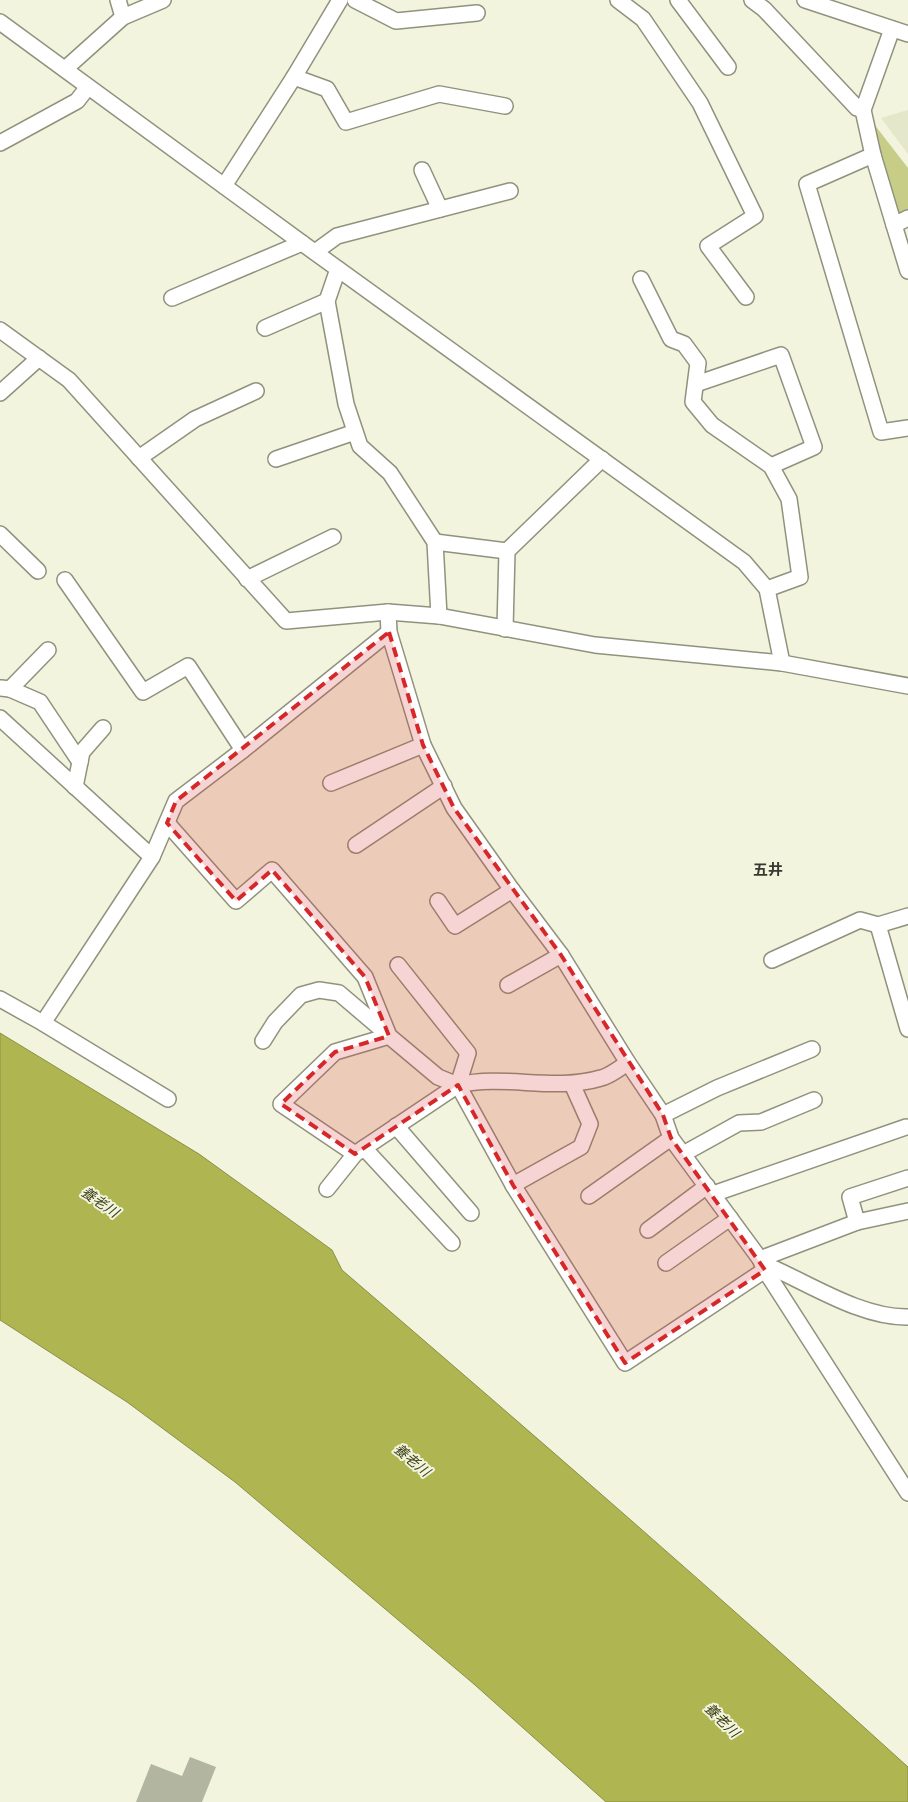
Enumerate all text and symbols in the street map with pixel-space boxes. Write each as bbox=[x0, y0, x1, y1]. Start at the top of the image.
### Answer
district label: 五井 bbox=[753, 861, 783, 878]
water label: 養老川 bbox=[78, 1183, 123, 1222]
water label: 養老川 bbox=[391, 1440, 435, 1481]
water label: 養老川 bbox=[701, 1700, 744, 1742]

